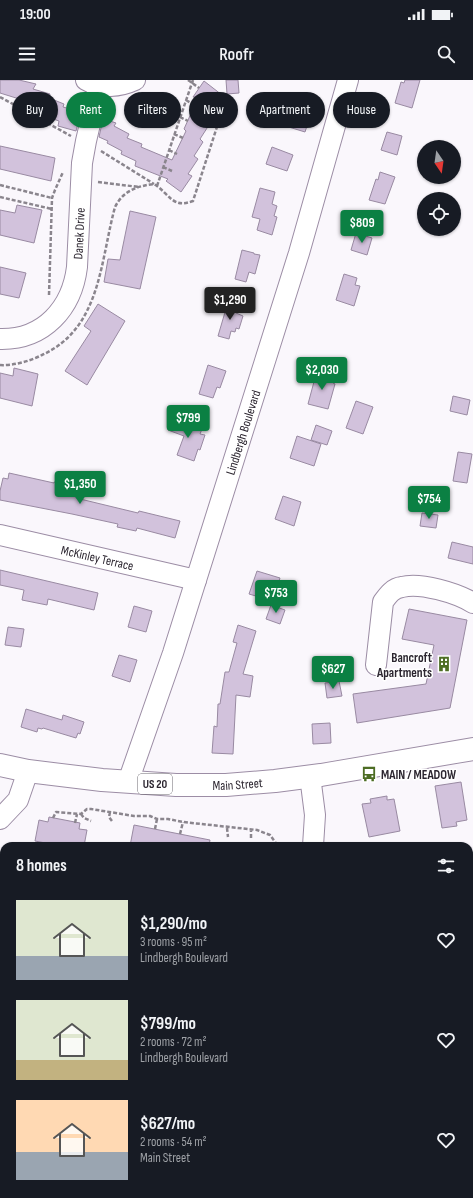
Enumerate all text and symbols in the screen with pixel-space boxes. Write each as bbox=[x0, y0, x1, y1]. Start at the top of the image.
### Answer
text: 19:00 bbox=[20, 5, 51, 24]
icon: menu bbox=[16, 43, 38, 65]
icon: search bbox=[435, 43, 457, 65]
text: Roofr bbox=[219, 44, 254, 65]
chip: Buy bbox=[12, 92, 58, 128]
chip: Rent bbox=[66, 92, 116, 128]
chip: Filters bbox=[124, 92, 181, 128]
chip: New bbox=[189, 92, 238, 128]
chip: Apartment bbox=[246, 92, 325, 128]
chip: House bbox=[333, 92, 390, 128]
north arrow bbox=[417, 140, 461, 184]
map controls bbox=[417, 140, 461, 236]
button: locate bbox=[417, 192, 461, 236]
street label: Danek Drive bbox=[70, 207, 89, 260]
pin: $809 bbox=[338, 210, 386, 244]
text: $809 bbox=[349, 215, 375, 231]
pin: $1,290 bbox=[197, 287, 263, 321]
text: $1,290 bbox=[213, 292, 247, 308]
pin: $2,030 bbox=[289, 357, 355, 391]
text: $2,030 bbox=[305, 362, 339, 378]
street label: Lindbergh Boulevard bbox=[223, 388, 264, 477]
pin: $799 bbox=[164, 405, 212, 439]
text: $799 bbox=[176, 410, 200, 426]
pin: $1,350 bbox=[47, 471, 113, 505]
text: $1,350 bbox=[64, 476, 96, 492]
pin: $754 bbox=[405, 486, 453, 520]
text: $754 bbox=[417, 491, 441, 507]
street label: McKinley Terrace bbox=[59, 542, 135, 574]
pin: $753 bbox=[252, 580, 300, 614]
text: $753 bbox=[264, 585, 288, 601]
place label: Bancroft Apartments bbox=[376, 650, 433, 681]
building icon: Bancroft Apartments bbox=[435, 655, 453, 673]
pin: $627 bbox=[309, 656, 357, 690]
text: $627 bbox=[321, 661, 345, 677]
bus stop icon: MAIN / MEADOW bbox=[360, 765, 378, 783]
place label: MAIN / MEADOW bbox=[381, 767, 456, 783]
road number: US 20 bbox=[138, 774, 172, 794]
street label: Main Street bbox=[213, 775, 263, 794]
icon: filters bbox=[435, 855, 457, 877]
text: 8 homes bbox=[16, 856, 67, 876]
text: $1,290/mo bbox=[140, 914, 207, 934]
icon: home bbox=[48, 916, 96, 964]
icon: heart bbox=[435, 929, 457, 951]
text: 3 rooms · 95 m² bbox=[140, 934, 207, 950]
text: Lindbergh Boulevard bbox=[140, 950, 228, 966]
text: $799/mo bbox=[140, 1014, 196, 1034]
icon: home bbox=[48, 1016, 96, 1064]
icon: heart bbox=[435, 1029, 457, 1051]
text: 2 rooms · 72 m² bbox=[140, 1034, 206, 1050]
text: Lindbergh Boulevard bbox=[140, 1050, 228, 1066]
text: $627/mo bbox=[140, 1114, 195, 1134]
icon: home bbox=[48, 1116, 96, 1164]
icon: heart bbox=[435, 1129, 457, 1151]
text: 2 rooms · 54 m² bbox=[140, 1134, 207, 1150]
text: Main Street bbox=[140, 1150, 190, 1166]

